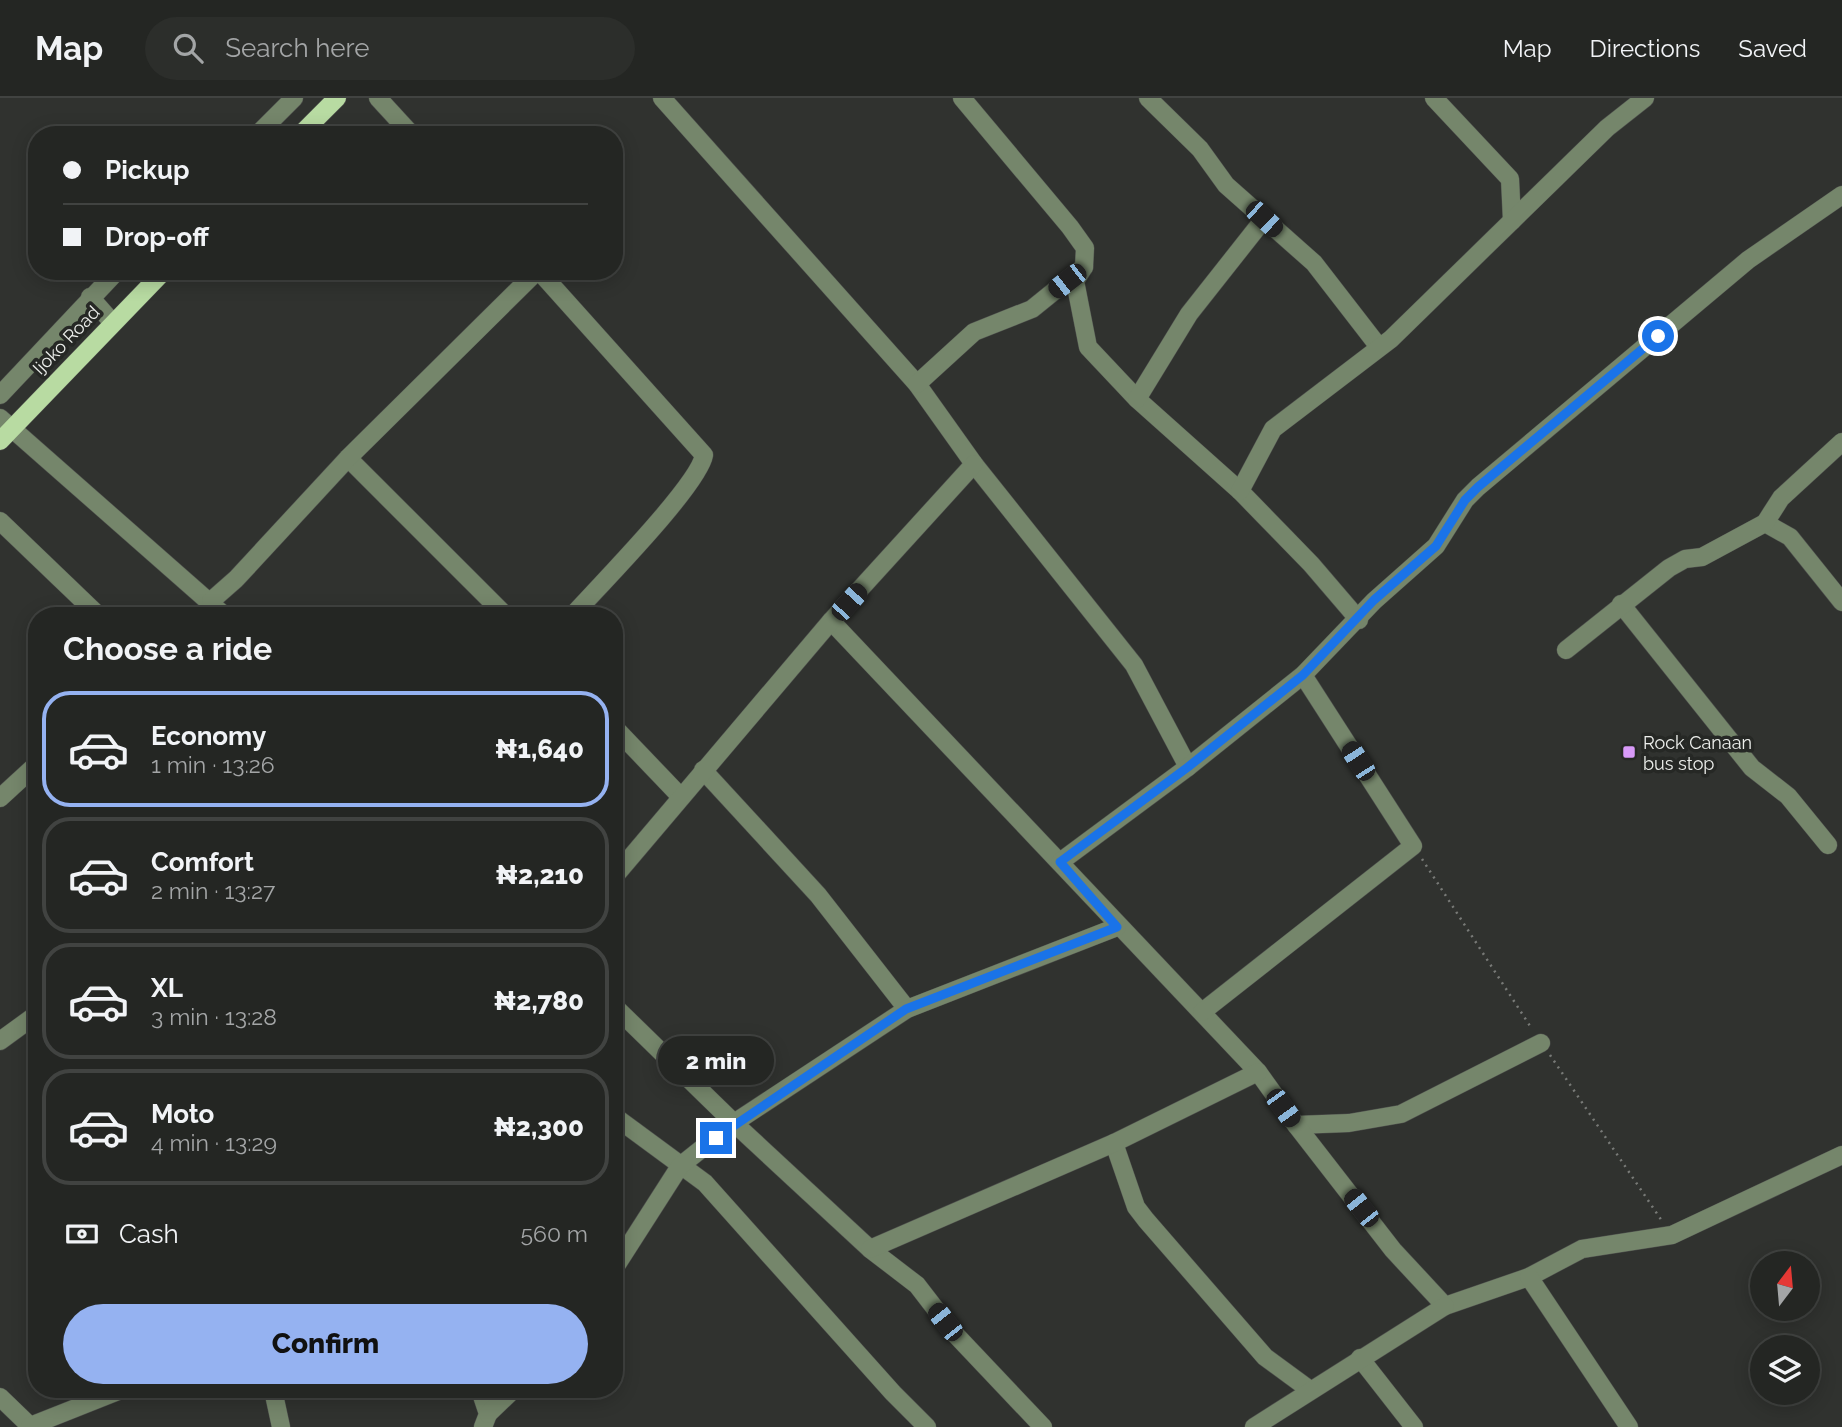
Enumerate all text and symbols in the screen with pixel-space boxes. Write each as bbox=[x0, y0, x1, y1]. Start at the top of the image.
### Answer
search box bbox=[145, 17, 635, 80]
text: Map bbox=[35, 29, 103, 68]
icon: search bbox=[169, 29, 207, 67]
text: Search here bbox=[225, 33, 370, 63]
text: Map bbox=[1503, 34, 1552, 63]
text: Directions bbox=[1590, 34, 1700, 63]
text: Saved bbox=[1738, 34, 1807, 63]
text: Pickup bbox=[105, 155, 190, 185]
car bbox=[1242, 197, 1287, 241]
text: Drop-off bbox=[105, 222, 209, 252]
car bbox=[1044, 260, 1091, 302]
street label: Ijoko Road bbox=[28, 301, 104, 379]
route start bbox=[1642, 320, 1674, 352]
car bbox=[828, 579, 871, 625]
text: Choose a ride bbox=[63, 630, 272, 667]
icon: car bbox=[67, 718, 130, 781]
text: Economy bbox=[151, 721, 266, 751]
place label: Rock Canaan bus stop bbox=[1643, 732, 1752, 774]
text: ₦1,640 bbox=[495, 734, 584, 764]
car bbox=[1338, 738, 1379, 784]
marker: Rock Canaan bus stop bbox=[1621, 744, 1637, 760]
text: 1 min · 13:26 bbox=[151, 751, 275, 778]
icon: car bbox=[67, 844, 130, 907]
text: Comfort bbox=[151, 847, 254, 877]
text: ₦2,210 bbox=[496, 860, 584, 890]
text: 2 min · 13:27 bbox=[151, 877, 275, 904]
icon: car bbox=[67, 970, 130, 1033]
text: XL bbox=[151, 973, 183, 1003]
text: ₦2,780 bbox=[494, 986, 584, 1016]
text: 3 min · 13:28 bbox=[151, 1003, 277, 1030]
callout: 2 min bbox=[658, 1037, 774, 1086]
text: 2 min bbox=[686, 1047, 746, 1074]
car bbox=[1263, 1085, 1304, 1131]
icon: car bbox=[67, 1096, 130, 1159]
text: Moto bbox=[151, 1099, 214, 1129]
text: ₦2,300 bbox=[493, 1112, 584, 1142]
route end bbox=[700, 1122, 732, 1154]
text: 4 min · 13:29 bbox=[151, 1129, 277, 1156]
car bbox=[1340, 1185, 1383, 1231]
icon: cash bbox=[63, 1215, 101, 1253]
text: Cash bbox=[119, 1219, 179, 1249]
text: 560 m bbox=[521, 1220, 588, 1247]
north arrow bbox=[1750, 1251, 1820, 1321]
map controls bbox=[1750, 1251, 1820, 1405]
car bbox=[924, 1299, 967, 1345]
button: Confirm bbox=[63, 1304, 588, 1384]
button: layers bbox=[1750, 1335, 1820, 1405]

